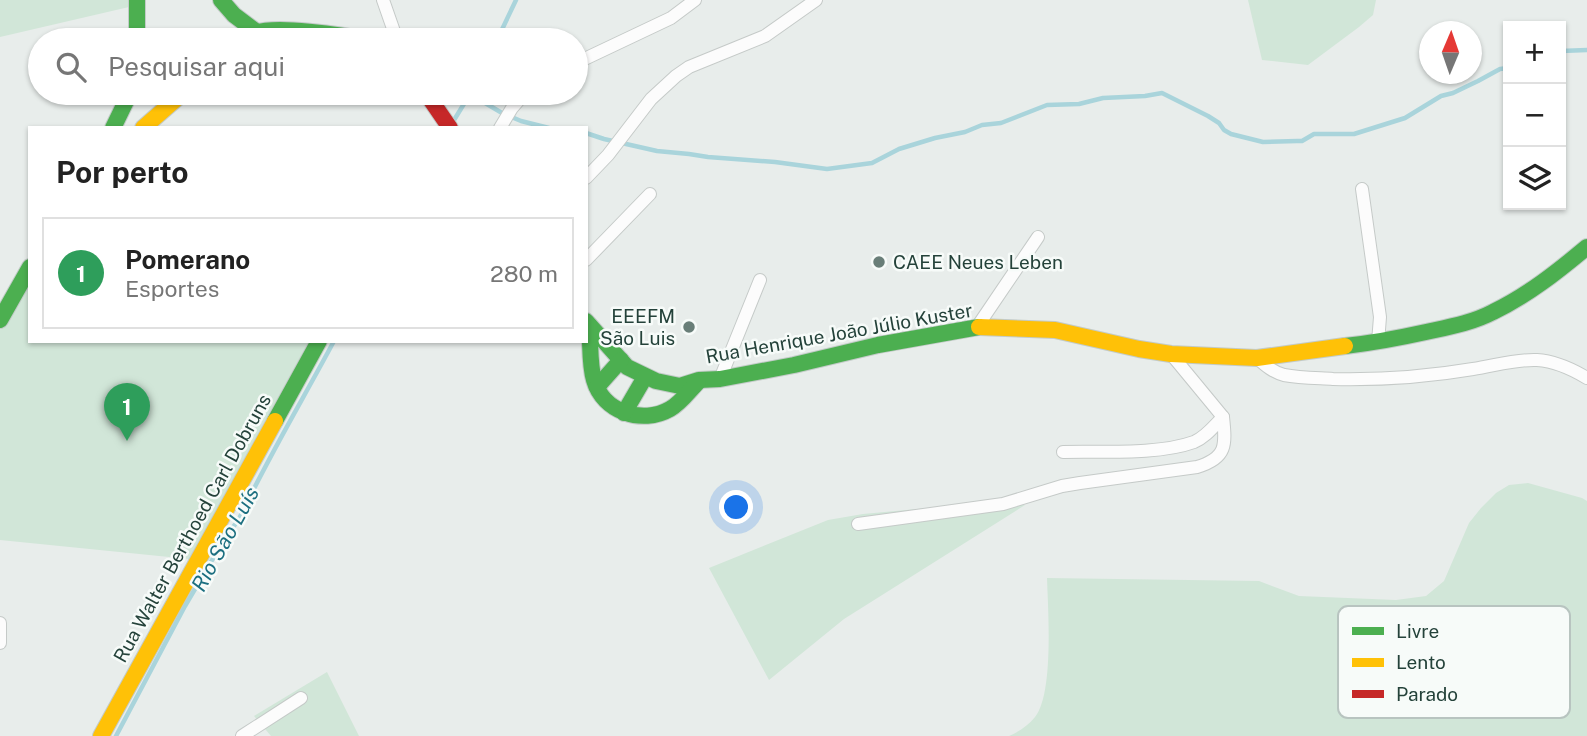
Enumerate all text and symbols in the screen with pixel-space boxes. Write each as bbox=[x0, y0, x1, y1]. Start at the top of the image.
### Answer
north arrow bbox=[1419, 21, 1482, 84]
map controls bbox=[1503, 21, 1566, 210]
button: + bbox=[1503, 21, 1566, 84]
search box bbox=[28, 28, 588, 105]
icon: search bbox=[52, 48, 90, 86]
text: Pesquisar aqui bbox=[108, 51, 285, 82]
button: − bbox=[1503, 84, 1566, 147]
button: layers bbox=[1503, 147, 1566, 210]
text: Por perto bbox=[56, 154, 188, 190]
text: Pomerano bbox=[125, 244, 250, 275]
place label: CAEE Neues Leben bbox=[893, 251, 1063, 273]
marker: CAEE Neues Leben bbox=[871, 254, 887, 270]
text: 1 bbox=[76, 260, 86, 287]
text: 280 m bbox=[490, 260, 558, 287]
text: Esportes bbox=[125, 275, 219, 302]
street label: Rua Henrique João Júlio Kuster bbox=[704, 299, 974, 367]
place label: EEEFM São Luis bbox=[600, 305, 675, 349]
marker: EEEFM São Luis bbox=[681, 319, 697, 335]
pin: 1 bbox=[104, 383, 150, 441]
street label: Rua Walter Berthoed Carl Dobruns bbox=[109, 390, 275, 666]
water label: Rio São Luís bbox=[186, 482, 264, 596]
your location bbox=[719, 490, 753, 524]
legend bbox=[1338, 606, 1570, 718]
text: Livre bbox=[1396, 620, 1439, 642]
text: Lento bbox=[1396, 651, 1446, 673]
text: Parado bbox=[1396, 683, 1458, 705]

